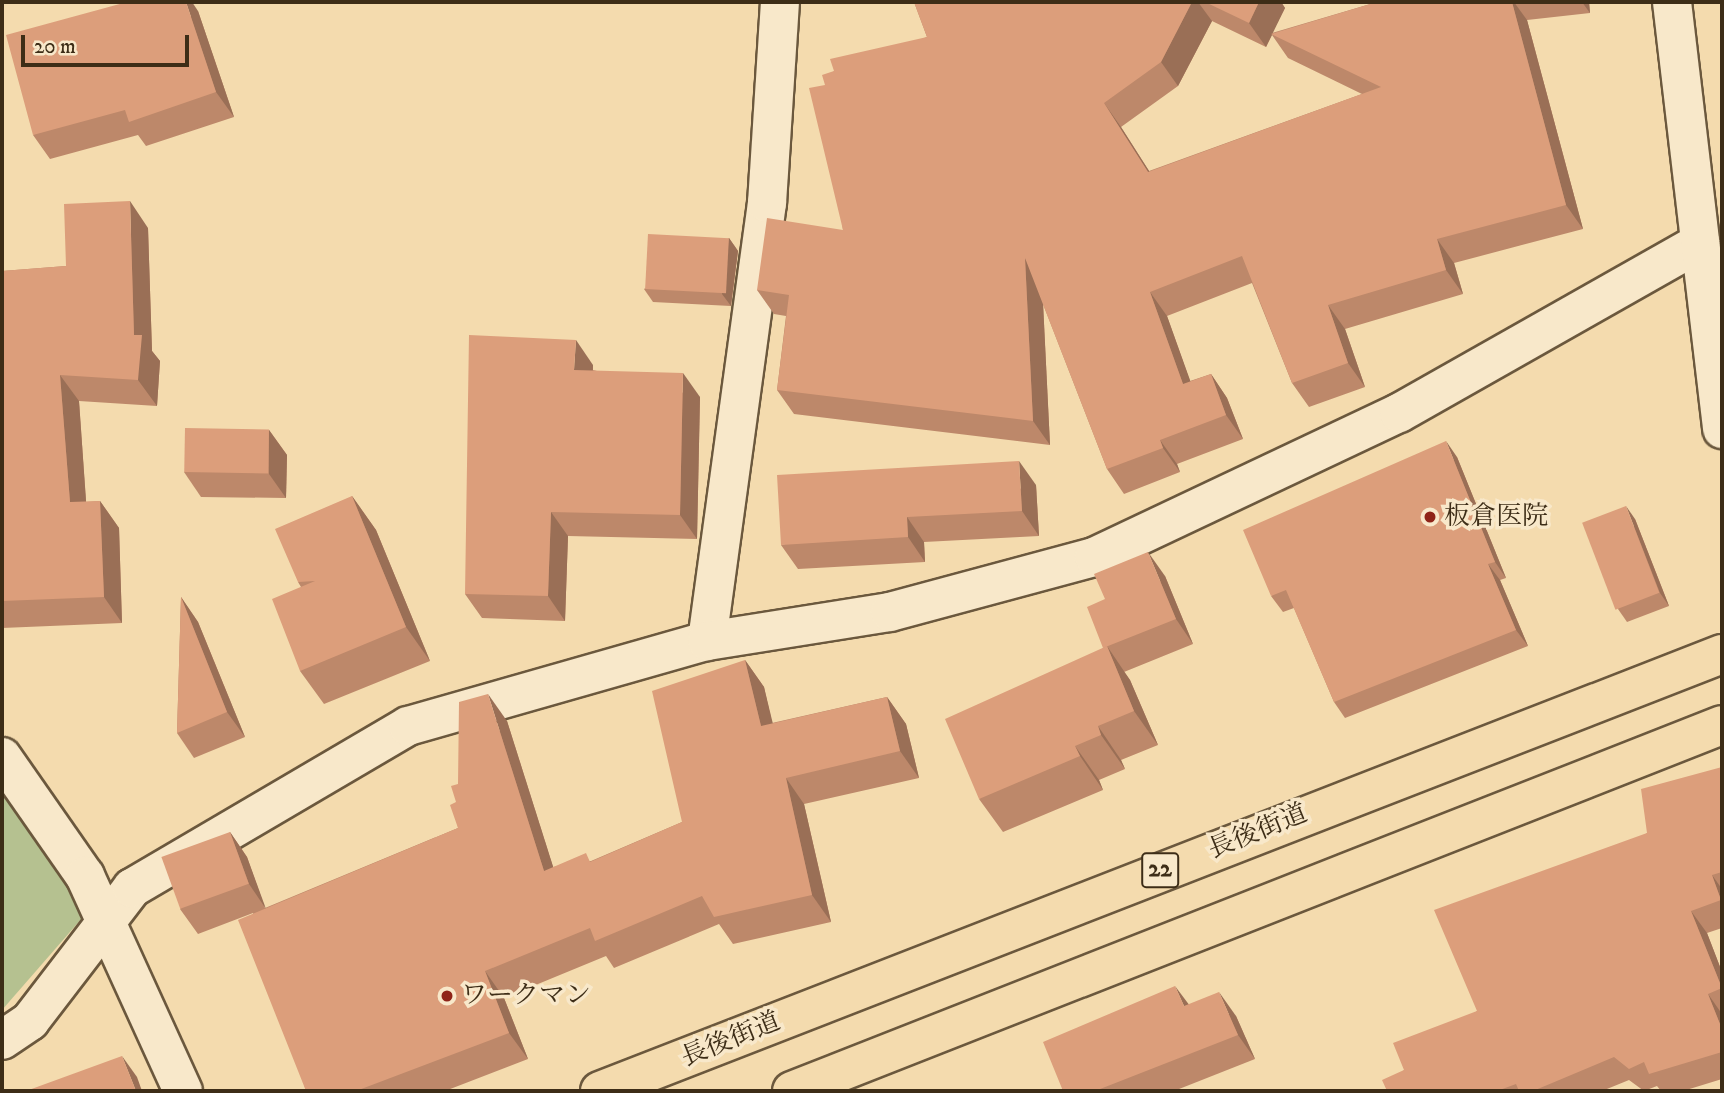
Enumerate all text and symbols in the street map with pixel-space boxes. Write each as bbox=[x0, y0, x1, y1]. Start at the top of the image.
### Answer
scale bar bbox=[24, 21, 192, 65]
text: 20 m bbox=[34, 34, 76, 60]
place label: 板倉医院 bbox=[1444, 501, 1548, 533]
marker: 板倉医院 bbox=[1422, 509, 1438, 525]
street label: 長後街道 bbox=[1204, 798, 1312, 866]
road number: 22 bbox=[1141, 850, 1179, 890]
place label: ワークマン bbox=[461, 980, 591, 1012]
marker: ワークマン bbox=[439, 988, 455, 1004]
street label: 長後街道 bbox=[677, 1006, 785, 1074]

